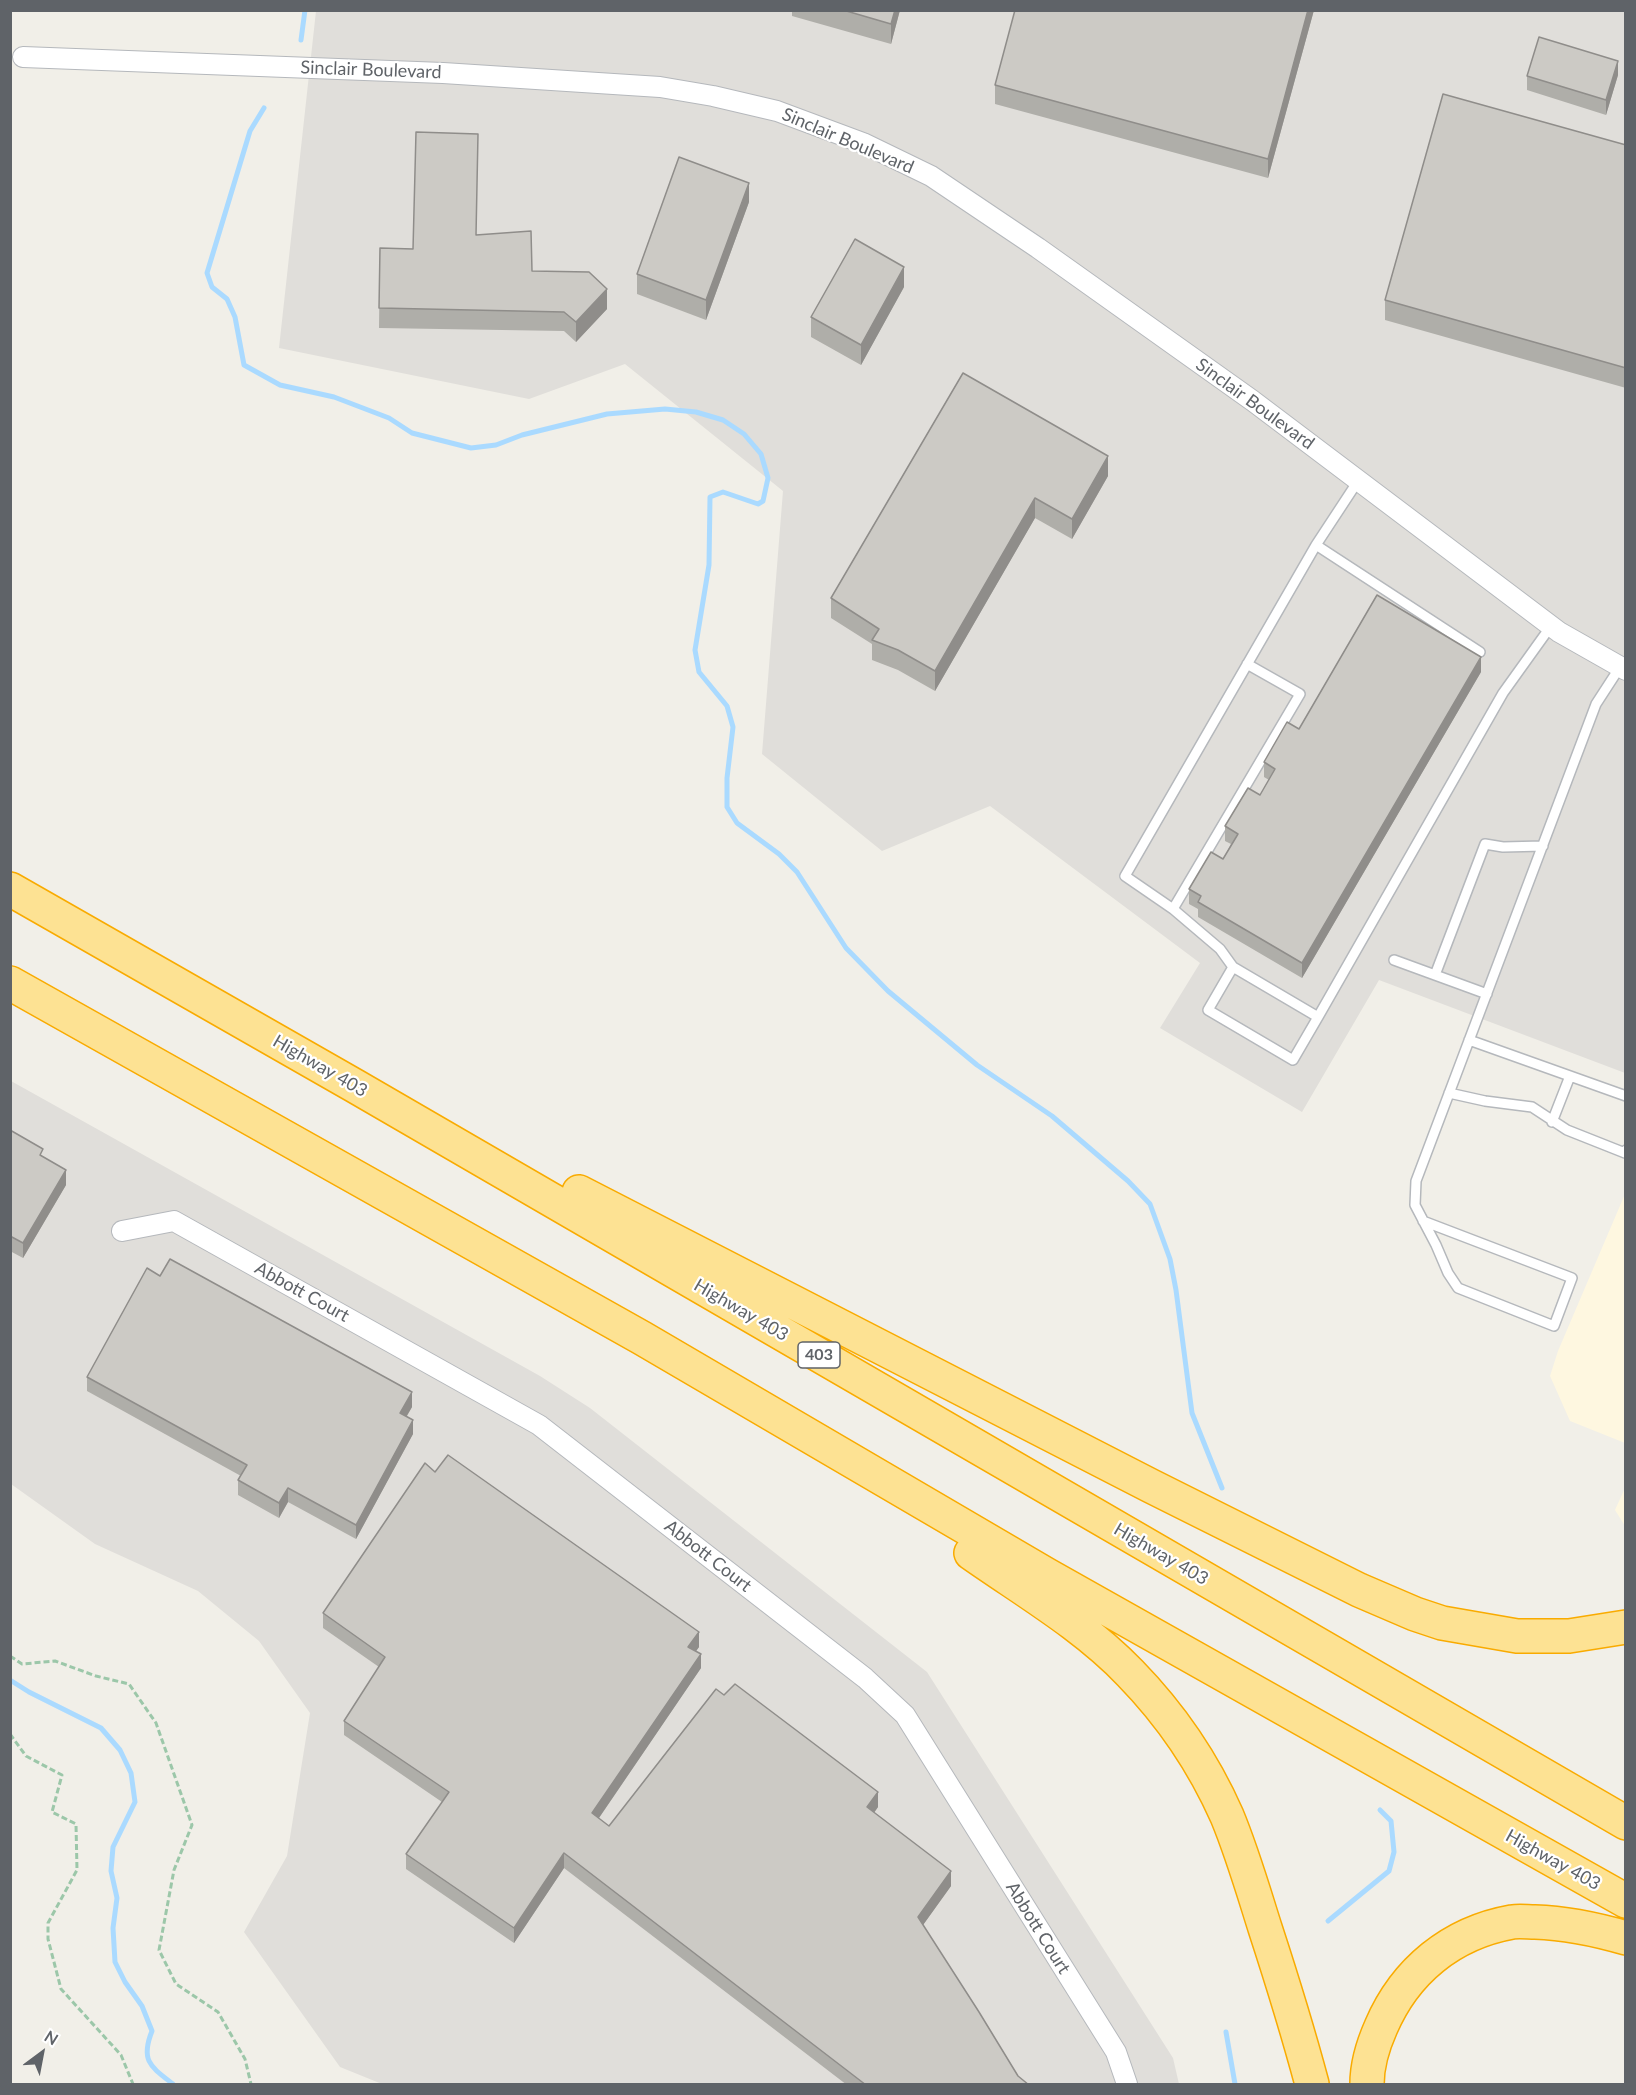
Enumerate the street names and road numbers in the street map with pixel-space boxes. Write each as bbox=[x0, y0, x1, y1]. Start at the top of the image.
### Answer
street label: Sinclair Boulevard bbox=[300, 57, 442, 83]
street label: Sinclair Boulevard bbox=[779, 104, 917, 178]
street label: Sinclair Boulevard bbox=[1192, 354, 1318, 454]
street label: Highway 403 bbox=[269, 1030, 371, 1102]
street label: Abbott Court bbox=[251, 1257, 353, 1327]
street label: Highway 403 bbox=[690, 1274, 792, 1346]
road number: 403 bbox=[798, 1342, 840, 1368]
street label: Abbott Court bbox=[660, 1515, 756, 1597]
street label: Highway 403 bbox=[1110, 1518, 1212, 1590]
street label: Highway 403 bbox=[1502, 1825, 1604, 1895]
street label: Abbott Court bbox=[1001, 1878, 1075, 1978]

